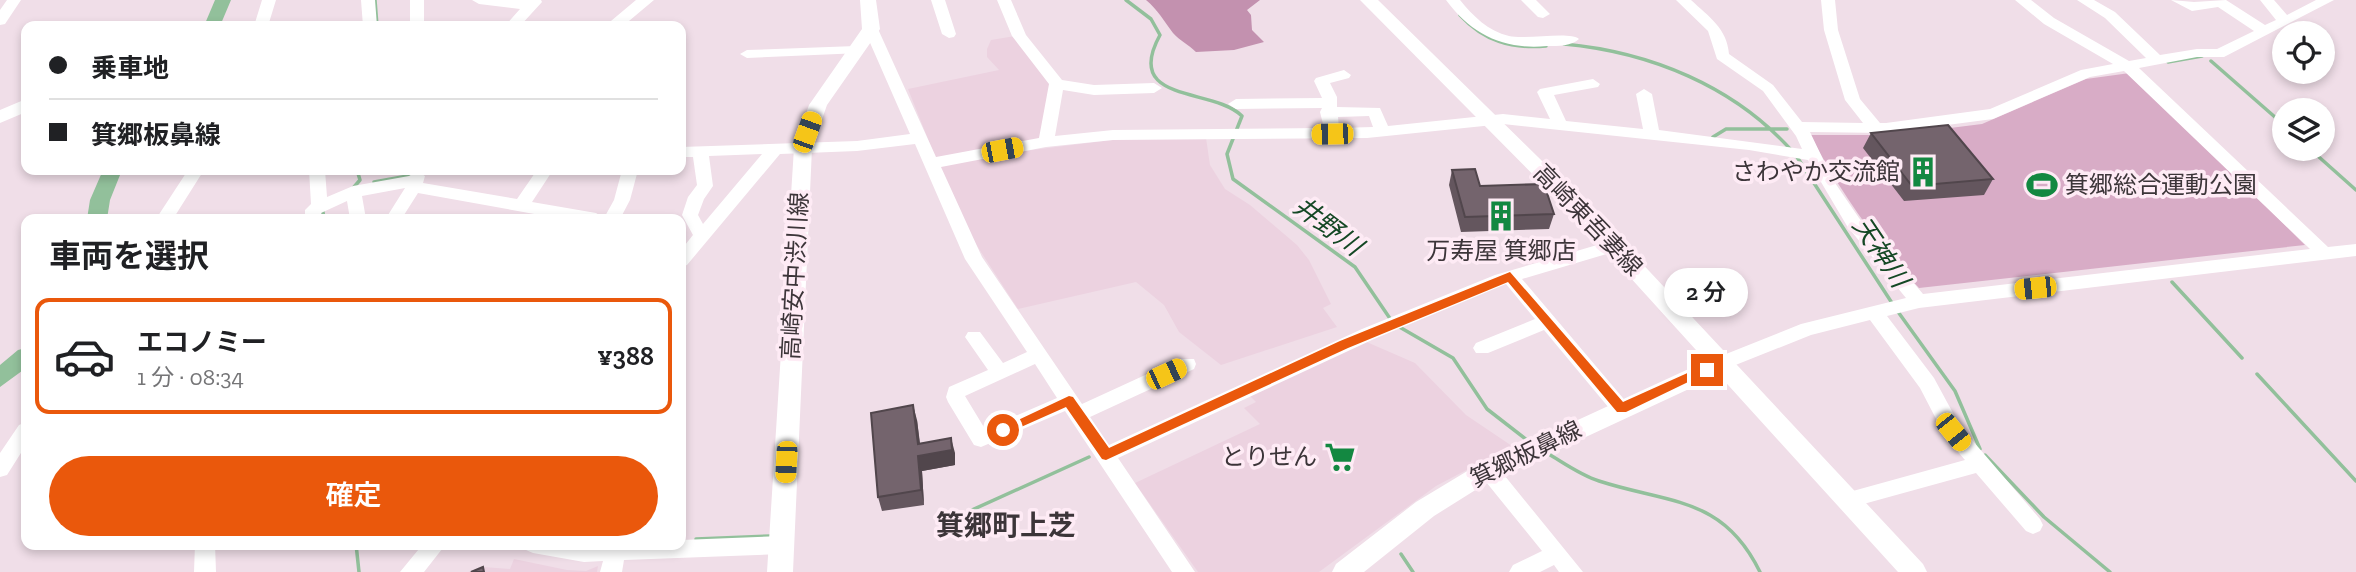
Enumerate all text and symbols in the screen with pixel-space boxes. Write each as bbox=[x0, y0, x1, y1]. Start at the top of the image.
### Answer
map controls bbox=[2272, 21, 2335, 161]
button: locate bbox=[2272, 21, 2335, 84]
text: 乗車地 bbox=[91, 52, 169, 84]
button: layers bbox=[2272, 98, 2335, 161]
car bbox=[790, 109, 825, 155]
text: 箕郷板鼻線 bbox=[91, 119, 221, 151]
car bbox=[1311, 123, 1354, 145]
car bbox=[980, 136, 1025, 164]
building icon: さわやか交流館 bbox=[1906, 155, 1940, 189]
place label: さわやか交流館 bbox=[1732, 157, 1900, 186]
street label: 高崎東吾妻線 bbox=[1528, 158, 1649, 282]
sports icon: 箕郷総合運動公園 bbox=[2025, 168, 2059, 202]
place label: 箕郷総合運動公園 bbox=[2065, 170, 2257, 199]
water label: 井野川 bbox=[1287, 190, 1371, 264]
street label: 高崎安中渋川線 bbox=[776, 191, 813, 361]
building icon: 万寿屋 箕郷店 bbox=[1484, 199, 1518, 233]
water label: 天神川 bbox=[1846, 211, 1918, 296]
place label: 万寿屋 箕郷店 bbox=[1426, 236, 1576, 265]
text: 車両を選択 bbox=[49, 237, 209, 275]
callout: 2 分 bbox=[1665, 268, 1749, 318]
car bbox=[2014, 275, 2057, 301]
text: 2 分 bbox=[1686, 278, 1726, 306]
icon: car bbox=[53, 325, 116, 388]
text: エコノミー bbox=[137, 326, 267, 358]
text: ¥388 bbox=[597, 340, 654, 372]
route end bbox=[1691, 354, 1723, 386]
car bbox=[1143, 356, 1190, 392]
text: 1 分 · 08:34 bbox=[137, 363, 244, 391]
car bbox=[1932, 409, 1975, 455]
route start bbox=[987, 414, 1019, 446]
street label: 箕郷板鼻線 bbox=[1465, 414, 1586, 493]
car bbox=[775, 440, 798, 484]
supermarket icon: とりせん bbox=[1323, 440, 1357, 474]
place label: とりせん bbox=[1221, 442, 1317, 471]
button: 確定 bbox=[49, 456, 658, 536]
district label: 箕郷町上芝 bbox=[936, 509, 1076, 542]

